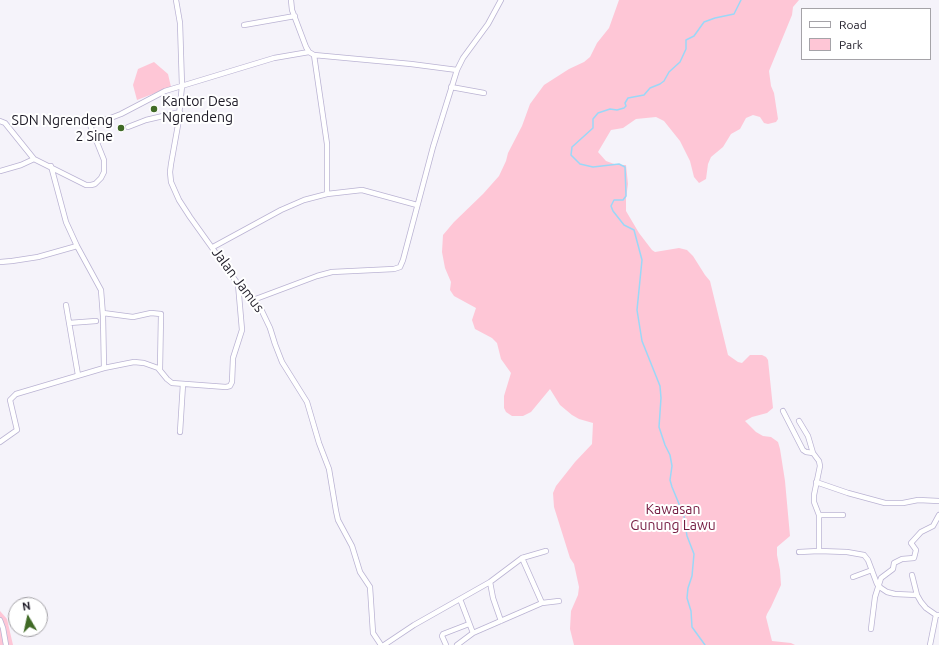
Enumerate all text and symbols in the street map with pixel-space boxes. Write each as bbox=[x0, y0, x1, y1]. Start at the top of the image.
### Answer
legend bbox=[801, 8, 931, 60]
text: Road bbox=[839, 18, 867, 31]
text: Park bbox=[839, 38, 863, 51]
place label: Kantor Desa Ngrendeng bbox=[162, 93, 239, 126]
marker: Kantor Desa Ngrendeng bbox=[149, 104, 159, 114]
place label: SDN Ngrendeng 2 Sine bbox=[12, 112, 113, 144]
marker: SDN Ngrendeng 2 Sine bbox=[116, 123, 126, 133]
street label: Jalan Jamus bbox=[208, 244, 268, 316]
park label: Kawasan Gunung Lawu bbox=[630, 501, 716, 534]
north arrow bbox=[8, 597, 48, 637]
text: N bbox=[21, 600, 31, 613]

